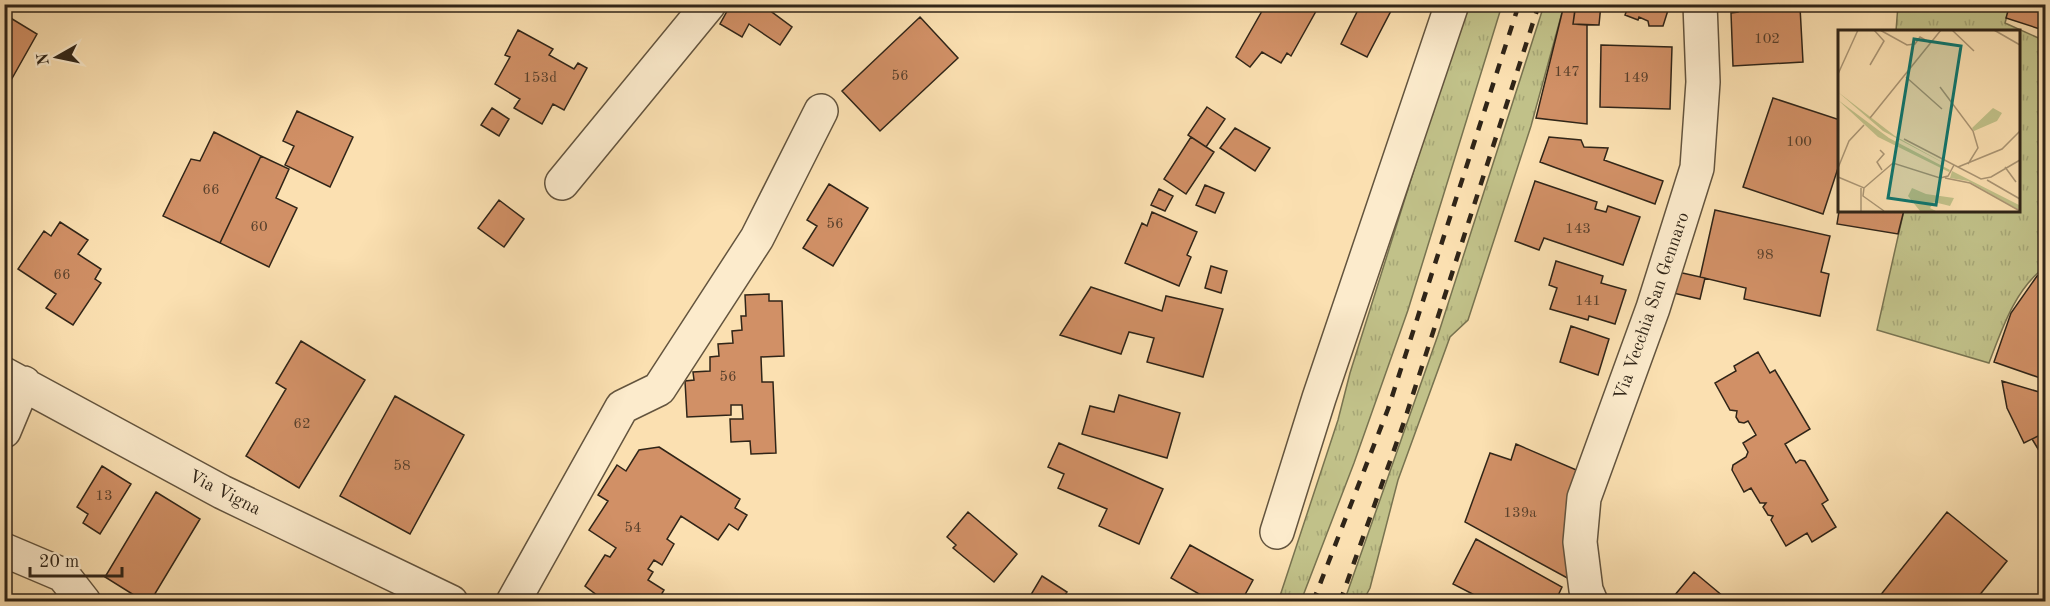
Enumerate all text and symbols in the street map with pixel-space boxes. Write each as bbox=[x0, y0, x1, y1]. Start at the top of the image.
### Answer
north arrow bbox=[27, 27, 87, 87]
inset map bbox=[1838, 30, 2020, 212]
house number: 102 bbox=[1754, 32, 1780, 47]
text: N bbox=[35, 51, 53, 66]
house number: 147 bbox=[1554, 65, 1580, 80]
house number: 56 bbox=[891, 69, 909, 84]
house number: 153d bbox=[523, 71, 557, 86]
house number: 149 bbox=[1623, 71, 1649, 86]
house number: 100 bbox=[1786, 135, 1812, 150]
house number: 66 bbox=[202, 183, 220, 198]
street label: Via Vecchia San Gennaro bbox=[1611, 210, 1693, 403]
house number: 56 bbox=[826, 217, 844, 232]
house number: 60 bbox=[250, 220, 268, 235]
house number: 143 bbox=[1565, 222, 1591, 237]
house number: 98 bbox=[1756, 248, 1774, 263]
house number: 66 bbox=[53, 268, 71, 283]
house number: 141 bbox=[1575, 294, 1601, 309]
house number: 56 bbox=[719, 370, 737, 385]
house number: 62 bbox=[293, 417, 311, 432]
house number: 58 bbox=[393, 459, 411, 474]
street label: Via Vigna bbox=[186, 467, 264, 519]
house number: 13 bbox=[95, 489, 113, 504]
house number: 139a bbox=[1503, 506, 1537, 521]
house number: 54 bbox=[624, 521, 642, 536]
scale bar bbox=[30, 540, 122, 578]
text: 20 m bbox=[39, 553, 79, 571]

